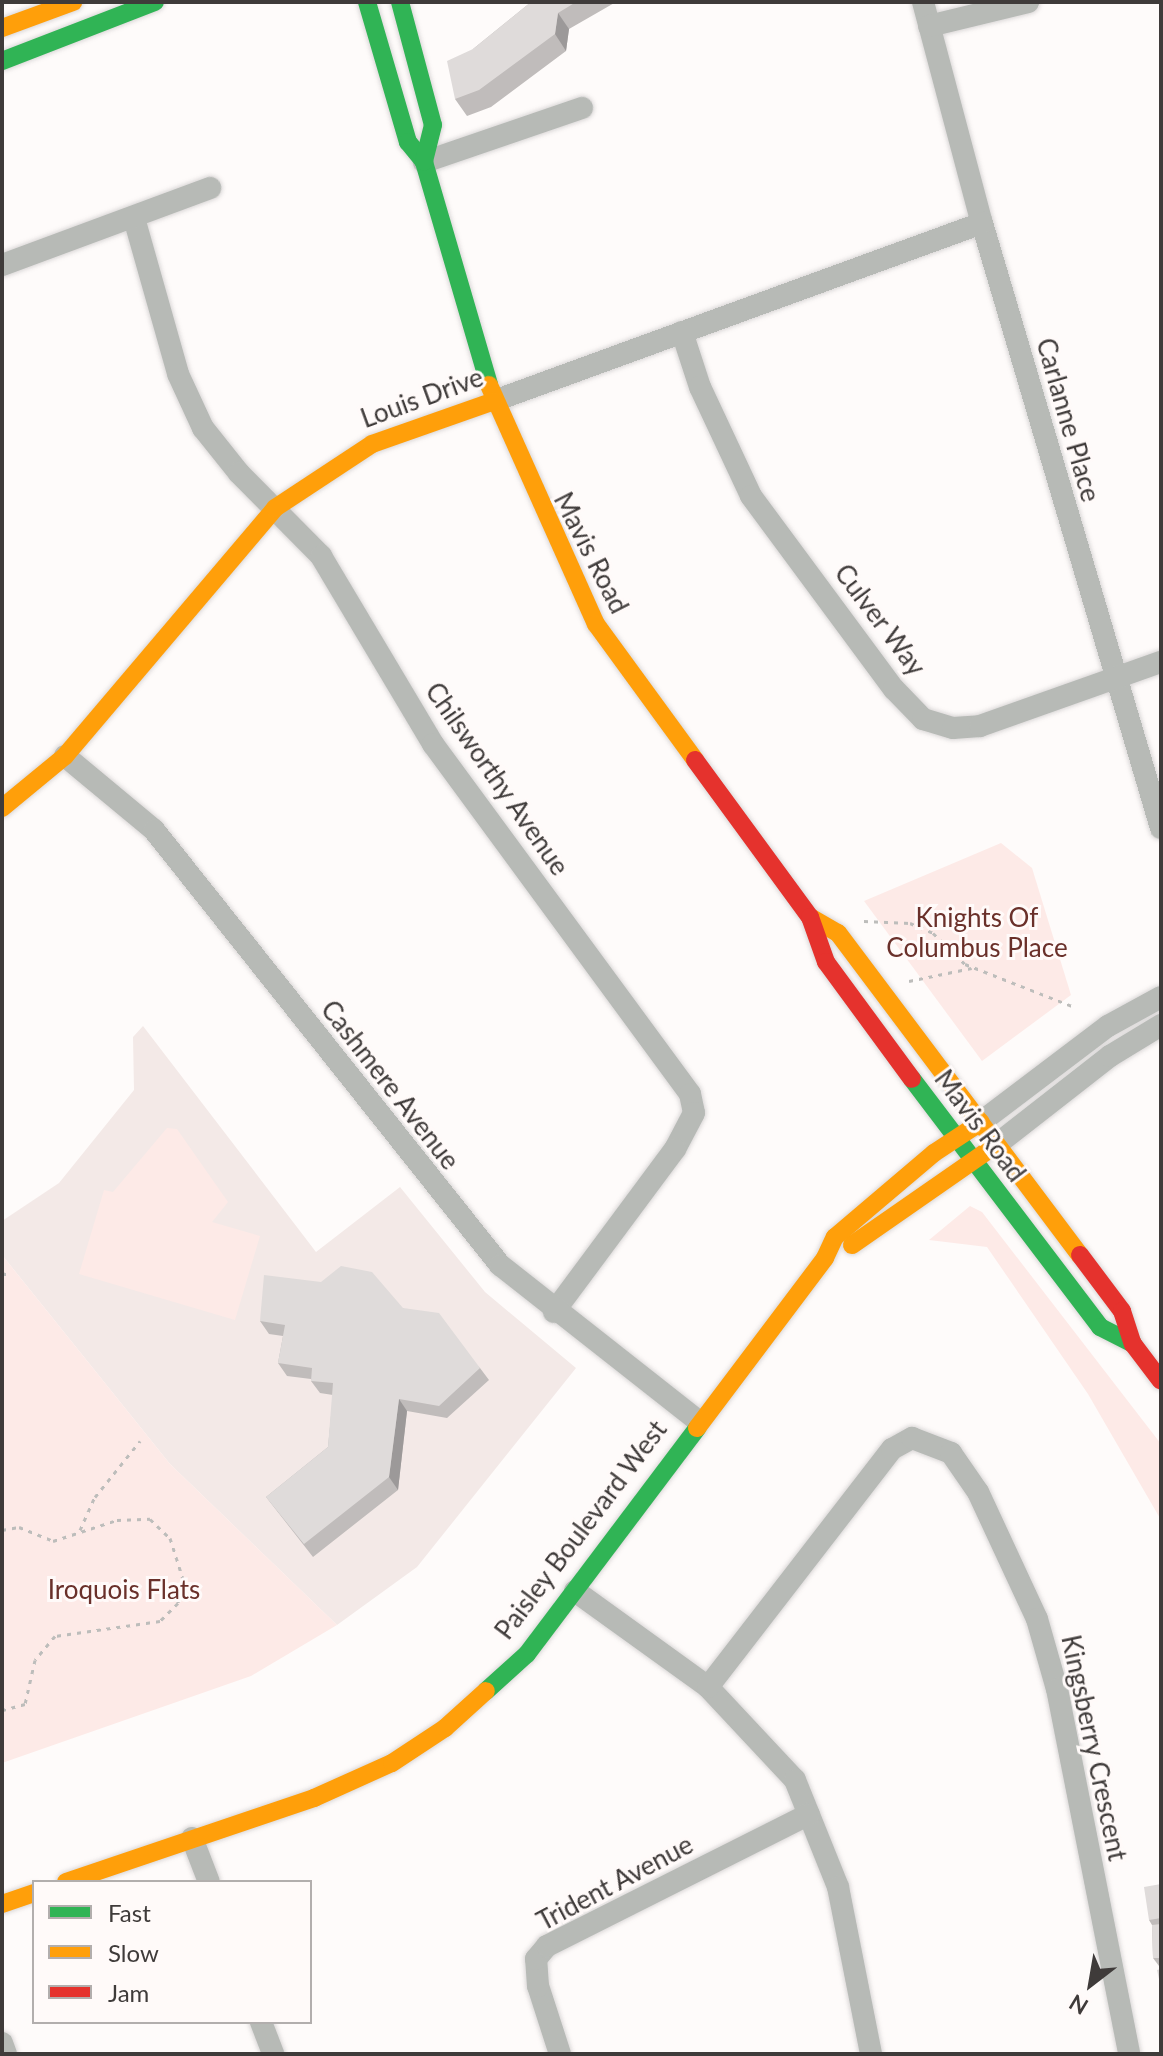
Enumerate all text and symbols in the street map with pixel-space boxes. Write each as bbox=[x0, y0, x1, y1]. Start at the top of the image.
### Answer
street label: Carlanne Place bbox=[1030, 335, 1106, 505]
street label: Louis Drive bbox=[357, 361, 487, 435]
street label: Mavis Road bbox=[547, 487, 635, 619]
street label: Culver Way bbox=[828, 558, 932, 682]
street label: Chilsworthy Avenue bbox=[418, 676, 576, 882]
park label: Knights Of Columbus Place bbox=[886, 902, 1068, 964]
street label: Cashmere Avenue bbox=[314, 994, 466, 1176]
street label: Mavis Road bbox=[928, 1064, 1032, 1188]
street label: Paisley Boulevard West bbox=[488, 1414, 674, 1646]
park label: Iroquois Flats bbox=[48, 1574, 200, 1606]
street label: Kingsberry Crescent bbox=[1055, 1632, 1133, 1864]
street label: Trident Avenue bbox=[531, 1829, 699, 1937]
legend bbox=[32, 1880, 312, 2024]
text: Fast bbox=[108, 1898, 151, 1927]
text: Slow bbox=[108, 1938, 159, 1967]
north arrow bbox=[1051, 1944, 1131, 2024]
text: Jam bbox=[108, 1978, 149, 2007]
text: N bbox=[1064, 1989, 1093, 2021]

